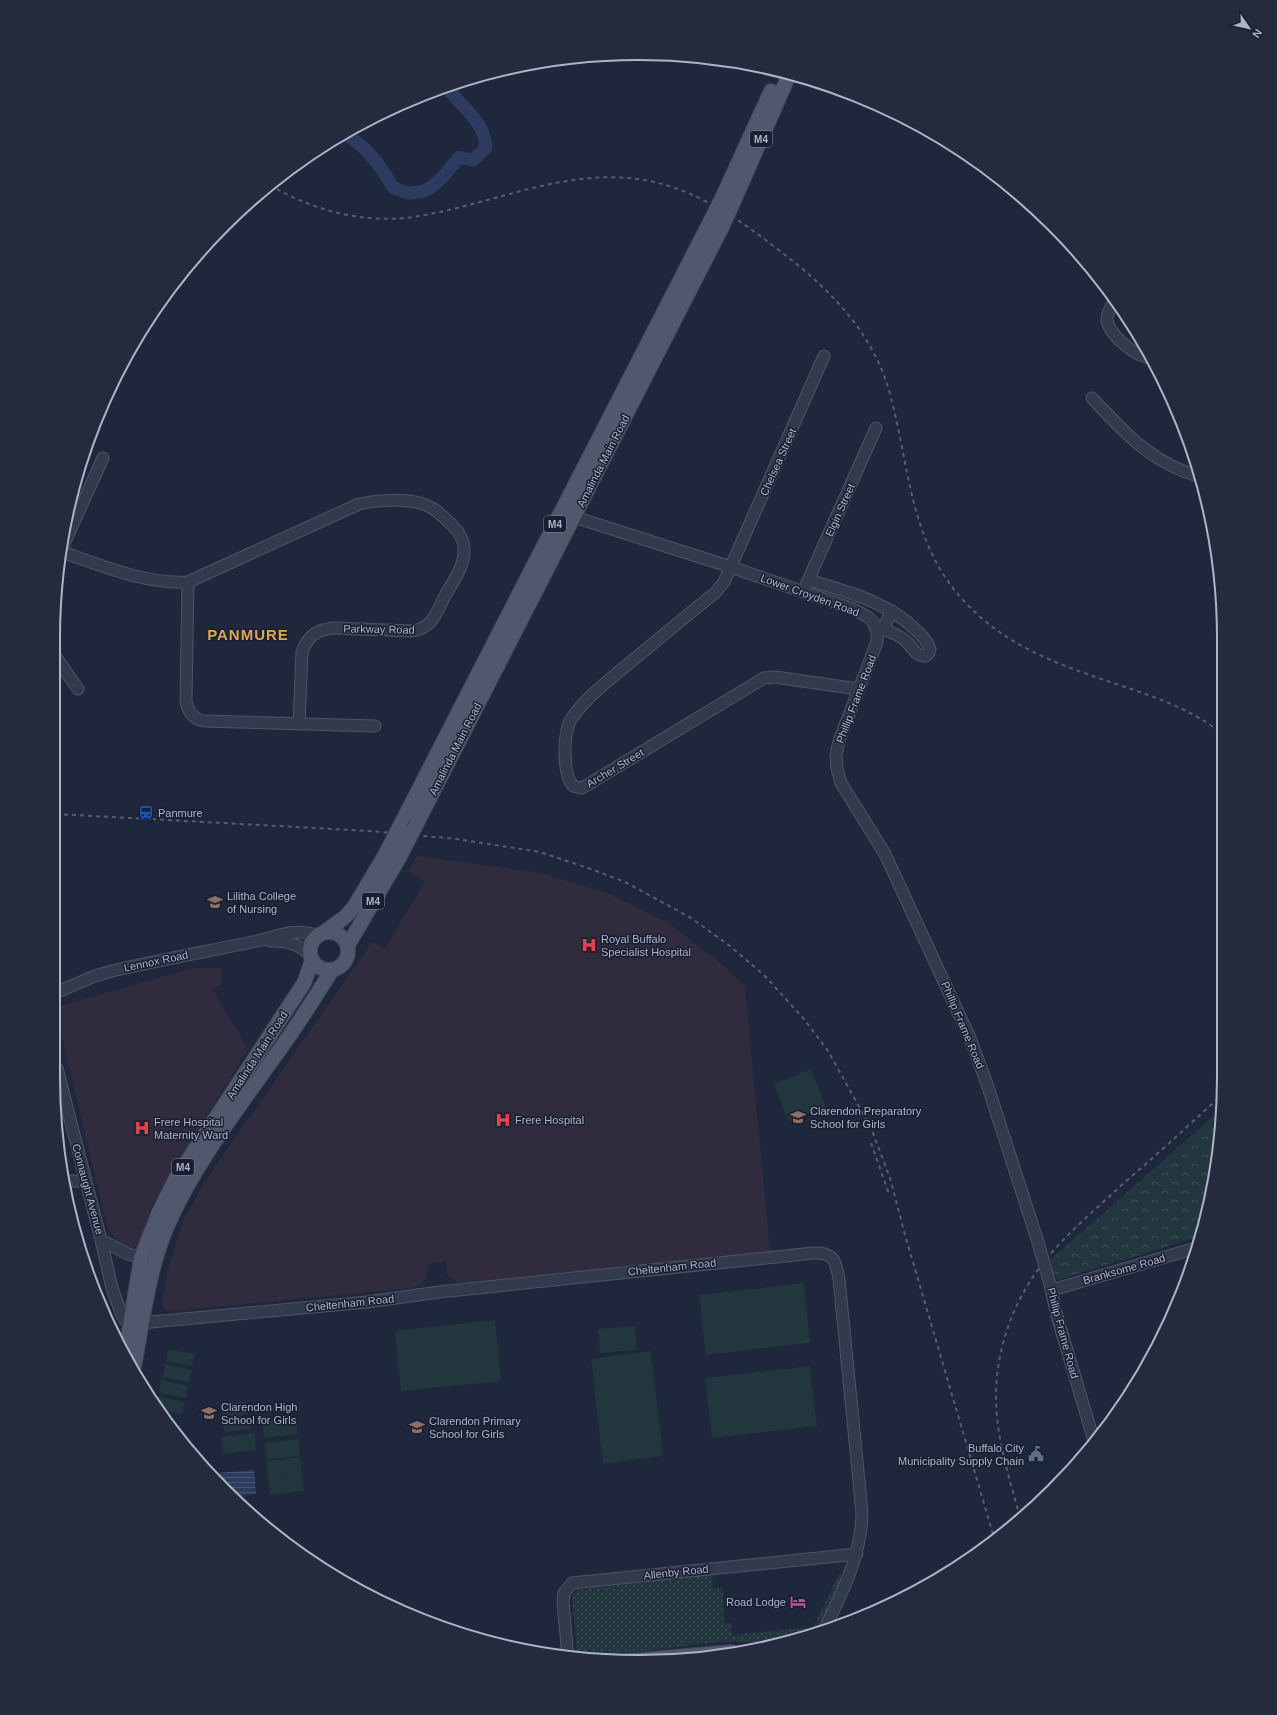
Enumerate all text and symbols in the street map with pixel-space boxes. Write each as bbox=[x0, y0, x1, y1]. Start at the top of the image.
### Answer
north arrow bbox=[1229, 8, 1269, 48]
text: N bbox=[1250, 27, 1264, 40]
road number: M4 bbox=[750, 131, 772, 147]
street label: Amalinda Main Road bbox=[574, 413, 632, 509]
street label: Chelsea Street bbox=[758, 426, 798, 498]
street label: Elgin Street bbox=[823, 482, 857, 538]
road number: M4 bbox=[544, 516, 566, 532]
street label: Lower Croyden Road bbox=[759, 572, 861, 618]
street label: Parkway Road bbox=[343, 622, 415, 636]
district label: PANMURE bbox=[207, 626, 289, 643]
street label: Phillip Frame Road bbox=[834, 653, 878, 745]
street label: Amalinda Main Road bbox=[426, 701, 484, 797]
street label: Archer Street bbox=[584, 746, 646, 790]
station icon: Panmure bbox=[137, 804, 155, 822]
place label: Panmure bbox=[158, 807, 203, 819]
place label: Lilitha College of Nursing bbox=[227, 890, 296, 915]
school or university icon: Lilitha College of Nursing bbox=[206, 893, 224, 911]
road number: M4 bbox=[362, 893, 384, 909]
place label: Royal Buffalo Specialist Hospital bbox=[601, 933, 691, 958]
hospital icon: Royal Buffalo Specialist Hospital bbox=[580, 936, 598, 954]
street label: Lennox Road bbox=[123, 948, 189, 974]
street label: Phillip Frame Road bbox=[939, 980, 987, 1070]
street label: Amalinda Main Road bbox=[224, 1009, 290, 1101]
place label: Clarendon Preparatory School for Girls bbox=[810, 1105, 922, 1130]
school or university icon: Clarendon Preparatory School for Girls bbox=[789, 1108, 807, 1126]
hospital icon: Frere Hospital bbox=[494, 1111, 512, 1129]
place label: Frere Hospital bbox=[515, 1114, 584, 1126]
place label: Frere Hospital Maternity Ward bbox=[154, 1116, 228, 1141]
hospital icon: Frere Hospital Maternity Ward bbox=[133, 1119, 151, 1137]
street label: Connaught Avenue bbox=[70, 1142, 106, 1236]
road number: M4 bbox=[172, 1159, 194, 1175]
street label: Branksome Road bbox=[1081, 1252, 1167, 1286]
street label: Cheltenham Road bbox=[627, 1256, 717, 1278]
street label: Phillip Frame Road bbox=[1045, 1286, 1081, 1380]
street label: Cheltenham Road bbox=[305, 1292, 395, 1314]
place label: Clarendon High School for Girls bbox=[221, 1401, 297, 1426]
school or university icon: Clarendon High School for Girls bbox=[200, 1404, 218, 1422]
place label: Clarendon Primary School for Girls bbox=[429, 1415, 521, 1440]
school or university icon: Clarendon Primary School for Girls bbox=[408, 1418, 426, 1436]
place label: Buffalo City Municipality Supply Chain bbox=[898, 1442, 1024, 1467]
public building icon: Buffalo City Municipality Supply Chain bbox=[1027, 1445, 1045, 1463]
street label: Allenby Road bbox=[643, 1563, 709, 1581]
hotel icon: Road Lodge bbox=[789, 1593, 807, 1611]
place label: Road Lodge bbox=[726, 1596, 786, 1608]

